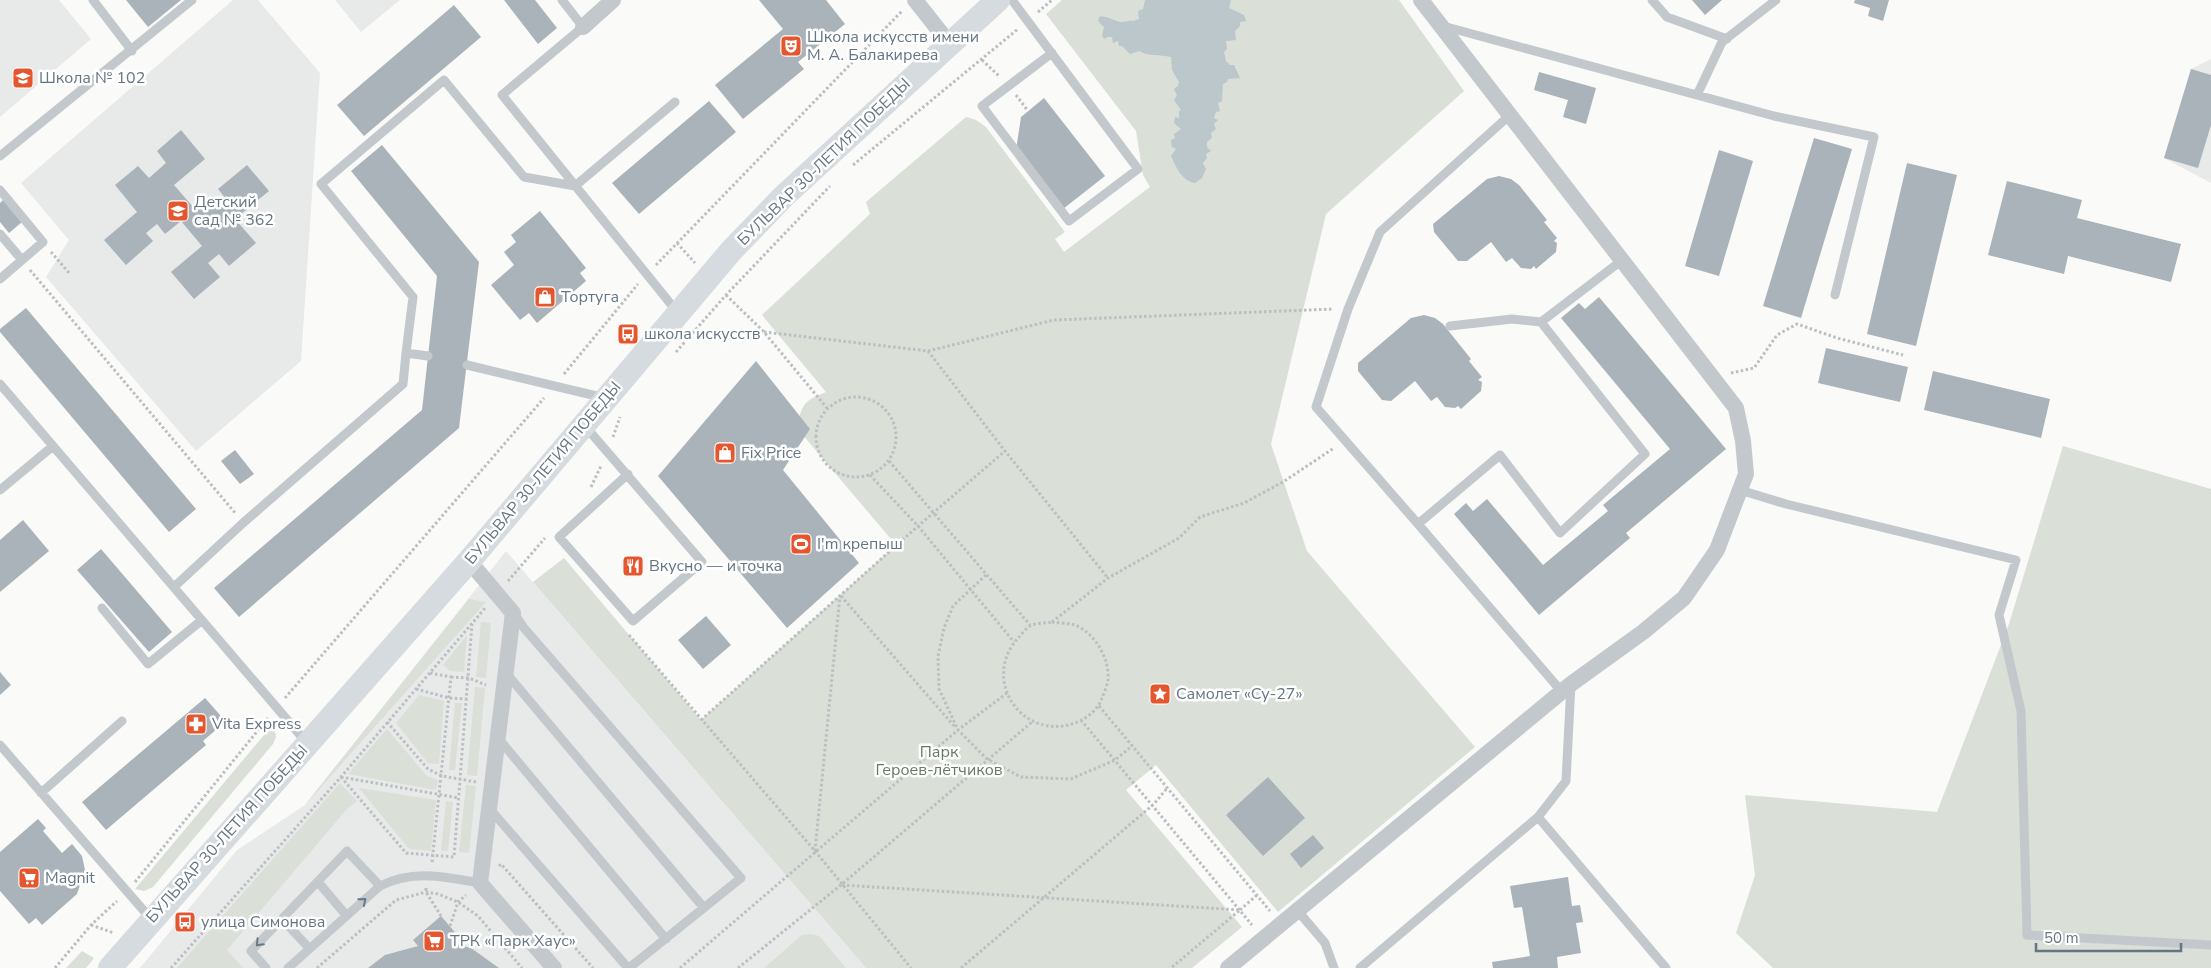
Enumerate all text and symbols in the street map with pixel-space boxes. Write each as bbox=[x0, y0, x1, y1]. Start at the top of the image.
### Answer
place label: Школа искусств имени М. А. Балакирева bbox=[807, 26, 979, 66]
theatre icon: Школа искусств имени М. А. Балакирева bbox=[779, 34, 803, 58]
school or university icon: Школа № 102 bbox=[11, 66, 35, 90]
place label: Школа № 102 bbox=[39, 67, 145, 89]
street label: БУЛЬВАР 30-ЛЕТИЯ ПОБЕДЫ bbox=[733, 73, 915, 251]
place label: Детский сад № 362 bbox=[194, 191, 274, 231]
school or university icon: Детский сад № 362 bbox=[166, 199, 190, 223]
shop icon: Тортуга bbox=[533, 285, 557, 309]
place label: Тортуга bbox=[561, 286, 619, 308]
bus stop icon: школа искусств bbox=[616, 322, 640, 346]
place label: школа искусств bbox=[644, 323, 761, 345]
street label: БУЛЬВАР 30-ЛЕТИЯ ПОБЕДЫ bbox=[460, 377, 626, 569]
shop icon: Fix Price bbox=[713, 441, 737, 465]
place label: Fix Price bbox=[741, 442, 801, 464]
sports icon: I'm крепыш bbox=[789, 532, 813, 556]
place label: I'm крепыш bbox=[817, 533, 903, 555]
restaurant icon: Вкусно — и точка bbox=[621, 554, 645, 578]
place label: Вкусно — и точка bbox=[649, 555, 782, 577]
place icon: Самолет «Су-27» bbox=[1148, 682, 1172, 706]
place label: Самолет «Су-27» bbox=[1176, 683, 1303, 705]
pharmacy icon: Vita Express bbox=[184, 712, 208, 736]
place label: Vita Express bbox=[211, 713, 302, 735]
street label: БУЛЬВАР 30-ЛЕТИЯ ПОБЕДЫ bbox=[141, 740, 313, 928]
park label: Парк Героев-лётчиков bbox=[876, 741, 1003, 781]
supermarket icon: Magnit bbox=[17, 866, 41, 890]
place label: Magnit bbox=[45, 867, 95, 889]
one-way arrow bbox=[357, 898, 366, 906]
bus stop icon: улица Симонова bbox=[173, 910, 197, 934]
place label: улица Симонова bbox=[201, 911, 325, 933]
scale bar bbox=[2036, 920, 2181, 952]
text: 50 m bbox=[2044, 928, 2079, 948]
supermarket icon: ТРК «Парк Хаус» bbox=[422, 929, 446, 953]
place label: ТРК «Парк Хаус» bbox=[450, 930, 576, 952]
one-way arrow bbox=[256, 937, 265, 946]

